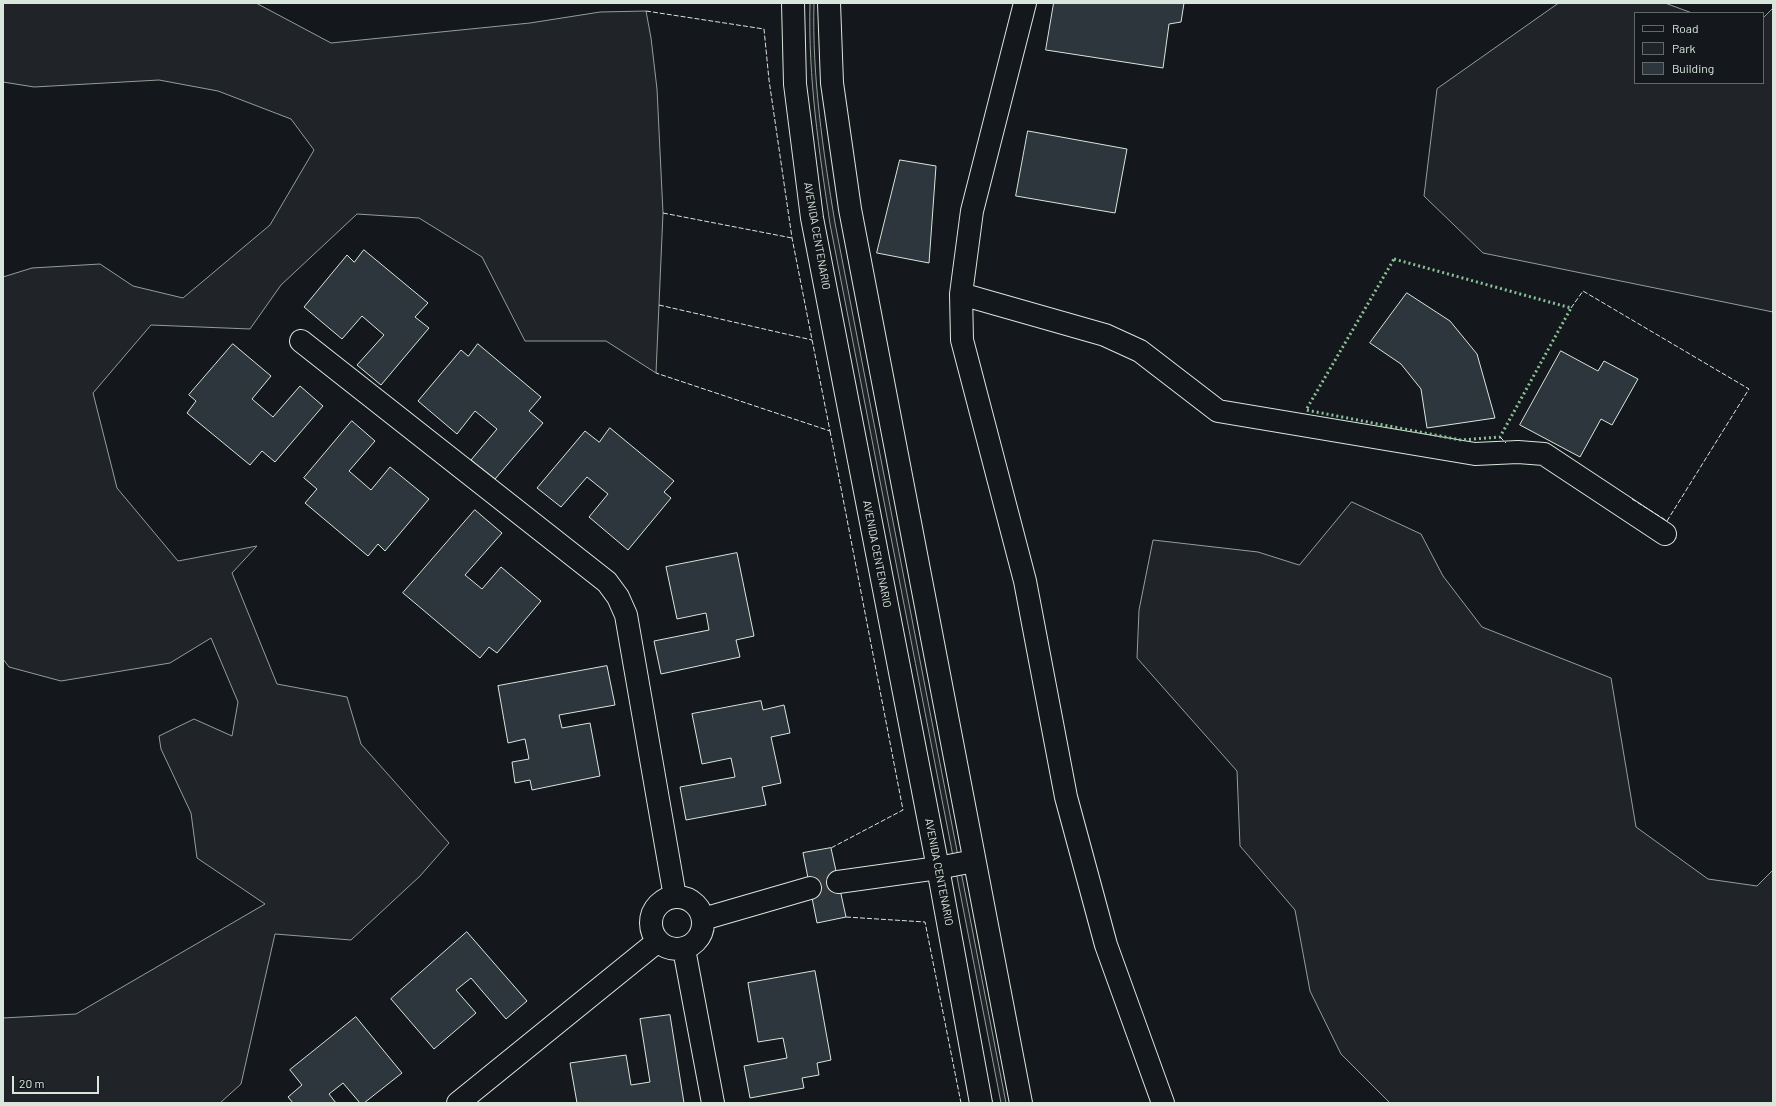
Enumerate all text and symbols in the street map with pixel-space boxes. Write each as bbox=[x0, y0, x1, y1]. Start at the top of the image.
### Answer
legend bbox=[1634, 12, 1764, 84]
text: Road bbox=[1672, 21, 1699, 35]
text: Park bbox=[1672, 41, 1696, 55]
text: Building bbox=[1672, 61, 1714, 75]
street label: AVENIDA CENTENARIO bbox=[801, 181, 833, 291]
street label: AVENIDA CENTENARIO bbox=[860, 499, 894, 609]
street label: AVENIDA CENTENARIO bbox=[922, 817, 956, 927]
scale bar bbox=[14, 1068, 101, 1094]
text: 20 m bbox=[19, 1076, 45, 1090]

